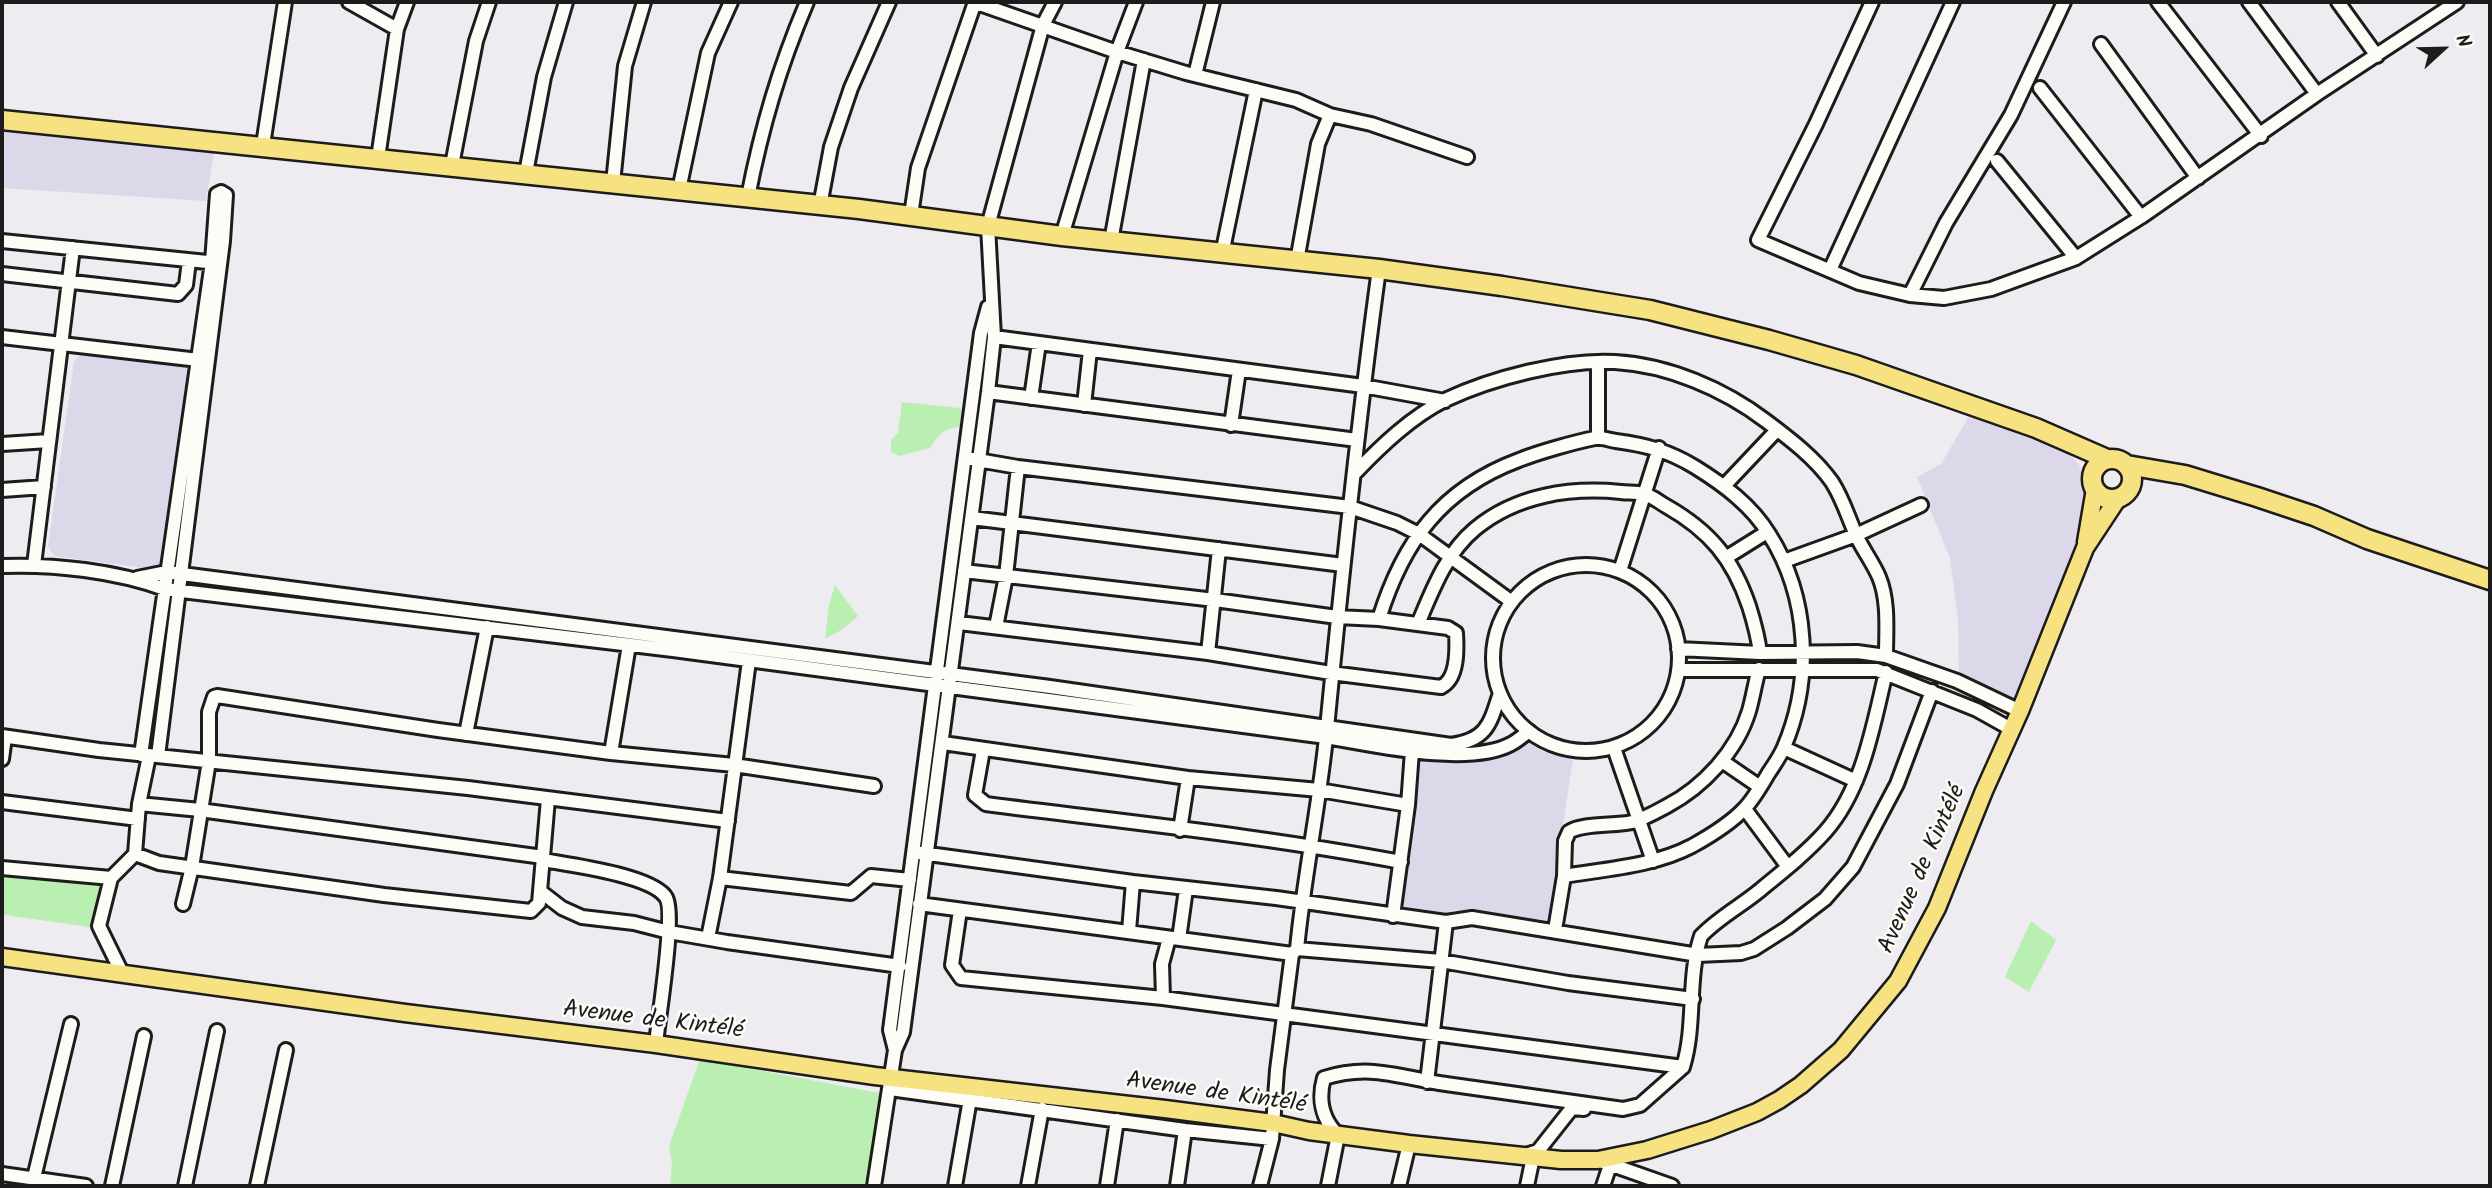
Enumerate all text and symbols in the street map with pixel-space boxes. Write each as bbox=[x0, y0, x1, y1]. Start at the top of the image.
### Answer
north arrow bbox=[2408, 14, 2478, 84]
text: N bbox=[2446, 30, 2479, 52]
street label: Avenue de Kintélé bbox=[1874, 781, 1974, 959]
street label: Avenue de Kintélé bbox=[561, 997, 745, 1047]
street label: Avenue de Kintélé bbox=[1124, 1068, 1308, 1122]

